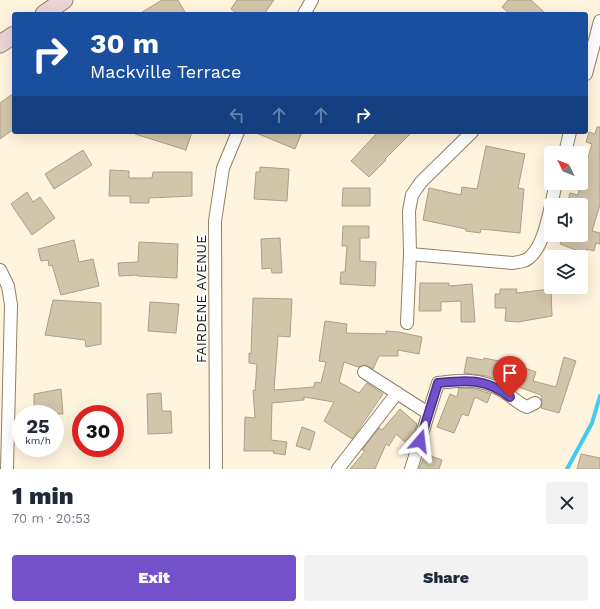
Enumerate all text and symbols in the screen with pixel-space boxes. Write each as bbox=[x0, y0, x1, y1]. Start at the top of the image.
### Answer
text: 30 m bbox=[90, 27, 159, 60]
icon: right bbox=[24, 28, 76, 80]
text: Mackville Terrace bbox=[90, 61, 241, 82]
icon: left bbox=[226, 104, 248, 126]
icon: ahead bbox=[268, 104, 290, 126]
icon: ahead bbox=[310, 104, 332, 126]
icon: right bbox=[352, 104, 374, 126]
north arrow bbox=[544, 146, 588, 190]
map controls bbox=[544, 146, 588, 294]
button: sound bbox=[544, 198, 588, 242]
street label: FAIRDENE AVENUE bbox=[193, 235, 209, 363]
button: layers bbox=[544, 250, 588, 294]
pin bbox=[493, 356, 527, 397]
icon: arrive bbox=[499, 362, 521, 384]
speed limit sign: 30 bbox=[72, 405, 124, 457]
text: 25 bbox=[26, 414, 50, 438]
position arrow bbox=[399, 420, 441, 462]
text: km/h bbox=[25, 435, 51, 446]
text: 1 min bbox=[12, 482, 74, 510]
button: close bbox=[546, 482, 588, 524]
text: 70 m · 20:53 bbox=[12, 511, 90, 526]
button: Exit bbox=[12, 555, 296, 601]
button: Share bbox=[304, 555, 588, 601]

